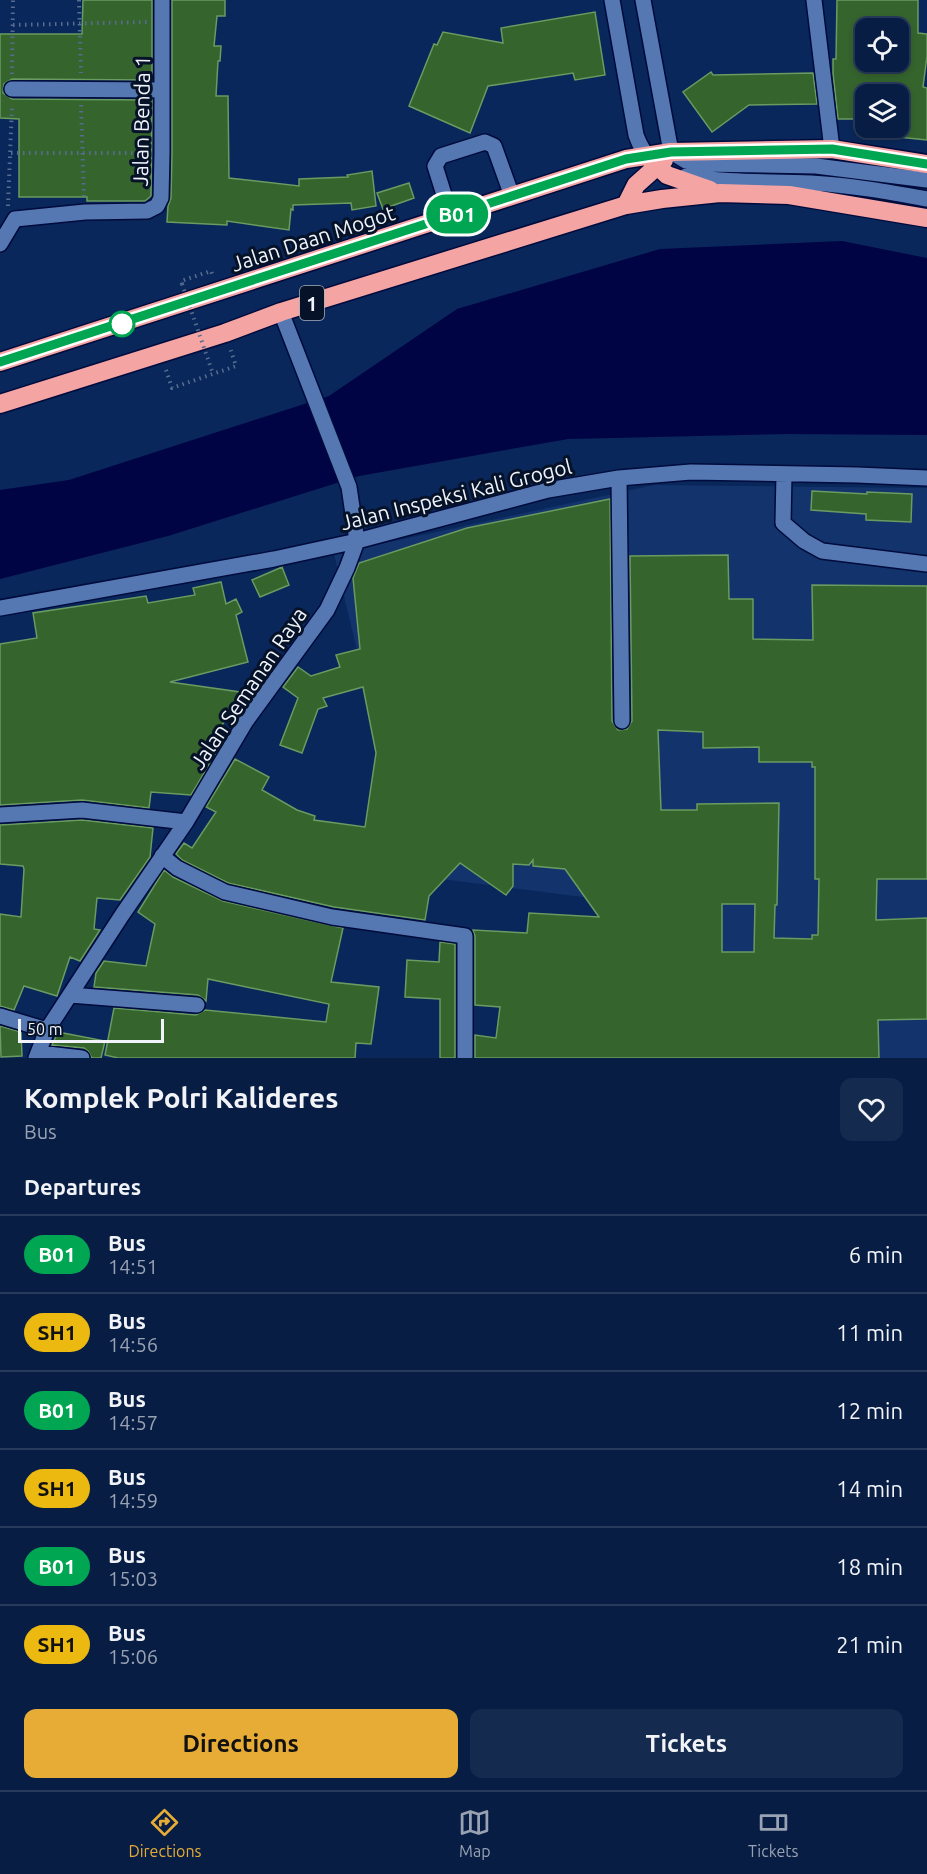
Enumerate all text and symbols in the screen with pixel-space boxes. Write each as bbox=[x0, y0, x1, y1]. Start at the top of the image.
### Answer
map controls bbox=[855, 18, 909, 138]
button: locate bbox=[855, 18, 909, 72]
street label: Jalan Benda 1 bbox=[128, 55, 154, 187]
button: layers bbox=[855, 84, 909, 138]
line badge: B01 bbox=[422, 194, 492, 234]
street label: Jalan Daan Mogot bbox=[228, 200, 398, 276]
text: B01 bbox=[438, 202, 476, 226]
road number: 1 bbox=[300, 286, 324, 320]
unlabelled marker bbox=[109, 311, 135, 337]
street label: Jalan Inspeksi Kali Grogol bbox=[338, 454, 574, 534]
street label: Jalan Semanan Raya bbox=[185, 602, 311, 774]
scale bar bbox=[18, 1016, 164, 1044]
text: 50 m bbox=[27, 1020, 63, 1038]
button: heart bbox=[840, 1078, 903, 1141]
text: Komplek Polri Kalideres bbox=[24, 1082, 338, 1113]
text: Bus bbox=[24, 1120, 57, 1143]
text: Departures bbox=[24, 1174, 141, 1199]
text: Bus bbox=[108, 1230, 146, 1255]
text: B01 bbox=[38, 1242, 76, 1266]
text: 6 min bbox=[849, 1242, 903, 1267]
text: 14:51 bbox=[108, 1255, 158, 1278]
text: Bus bbox=[108, 1308, 146, 1333]
text: SH1 bbox=[38, 1320, 77, 1344]
text: 11 min bbox=[836, 1320, 903, 1345]
text: 14:56 bbox=[108, 1333, 158, 1356]
text: Bus bbox=[108, 1386, 146, 1411]
text: B01 bbox=[38, 1398, 76, 1422]
text: 12 min bbox=[836, 1398, 903, 1423]
text: 14:57 bbox=[108, 1411, 158, 1434]
text: Bus bbox=[108, 1464, 146, 1489]
text: SH1 bbox=[38, 1476, 77, 1500]
text: 14 min bbox=[836, 1476, 903, 1501]
text: 14:59 bbox=[108, 1489, 158, 1512]
text: Bus bbox=[108, 1542, 146, 1567]
text: B01 bbox=[38, 1554, 76, 1578]
text: 18 min bbox=[836, 1554, 903, 1579]
text: 15:03 bbox=[108, 1567, 158, 1590]
text: Bus bbox=[108, 1620, 146, 1645]
text: SH1 bbox=[38, 1632, 77, 1656]
text: 21 min bbox=[836, 1632, 903, 1657]
text: 15:06 bbox=[108, 1645, 158, 1668]
button: Directions bbox=[24, 1709, 458, 1778]
button: Tickets bbox=[470, 1709, 903, 1778]
tab: Directions bbox=[128, 1806, 202, 1860]
tab: Map bbox=[458, 1806, 491, 1860]
tab: Tickets bbox=[748, 1806, 799, 1860]

